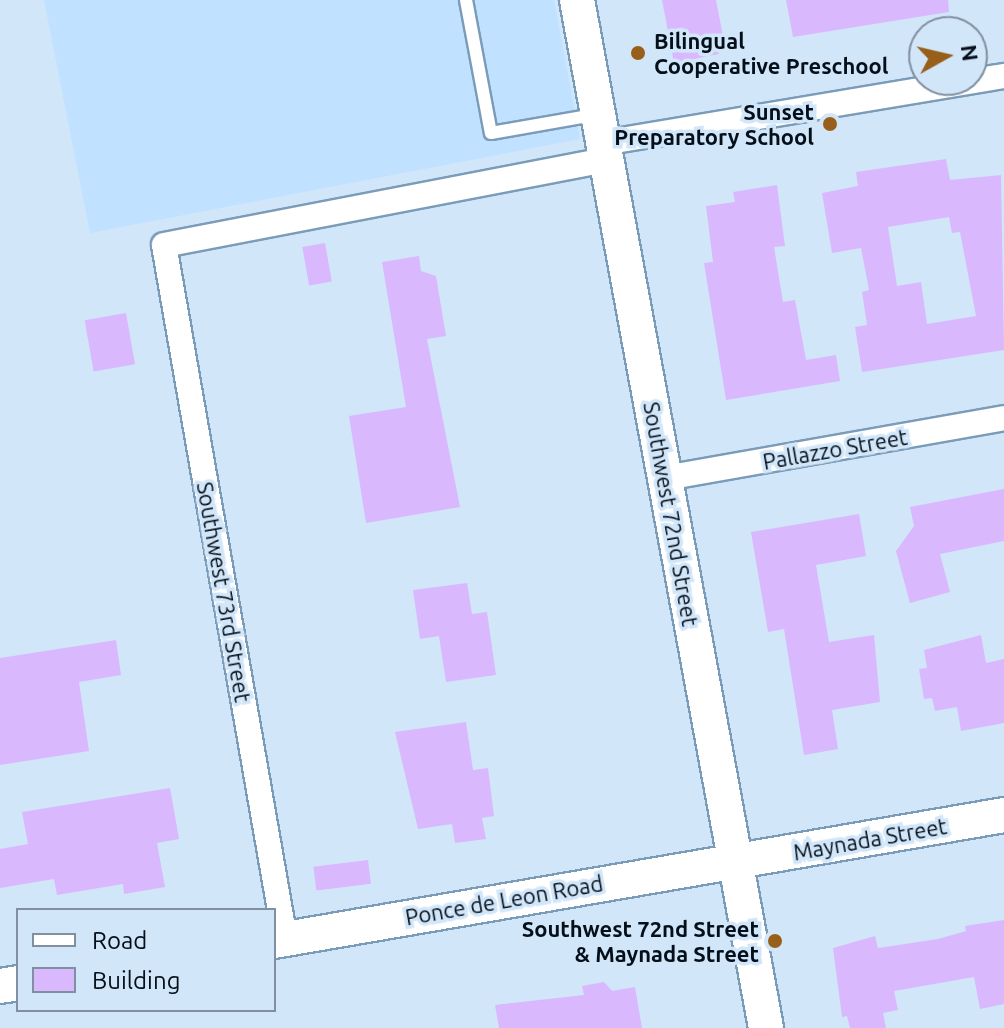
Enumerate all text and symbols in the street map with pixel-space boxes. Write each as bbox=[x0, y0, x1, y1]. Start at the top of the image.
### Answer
north arrow bbox=[908, 16, 988, 96]
place label: Bilingual Cooperative Preschool bbox=[654, 27, 888, 78]
text: N bbox=[957, 43, 984, 63]
marker: Bilingual Cooperative Preschool bbox=[629, 44, 647, 62]
place label: Sunset Preparatory School bbox=[614, 98, 814, 150]
marker: Sunset Preparatory School bbox=[821, 115, 839, 133]
street label: Southwest 72nd Street bbox=[638, 400, 704, 628]
street label: Pallazzo Street bbox=[761, 423, 909, 475]
street label: Southwest 73rd Street bbox=[192, 480, 256, 704]
street label: Maynada Street bbox=[791, 812, 949, 866]
street label: Ponce de Leon Road bbox=[403, 870, 605, 930]
legend bbox=[16, 908, 276, 1012]
place label: Southwest 72nd Street & Maynada Street bbox=[522, 915, 759, 966]
text: Road bbox=[92, 927, 147, 954]
marker: Southwest 72nd Street & Maynada Street bbox=[766, 932, 784, 950]
text: Building bbox=[92, 967, 180, 994]

